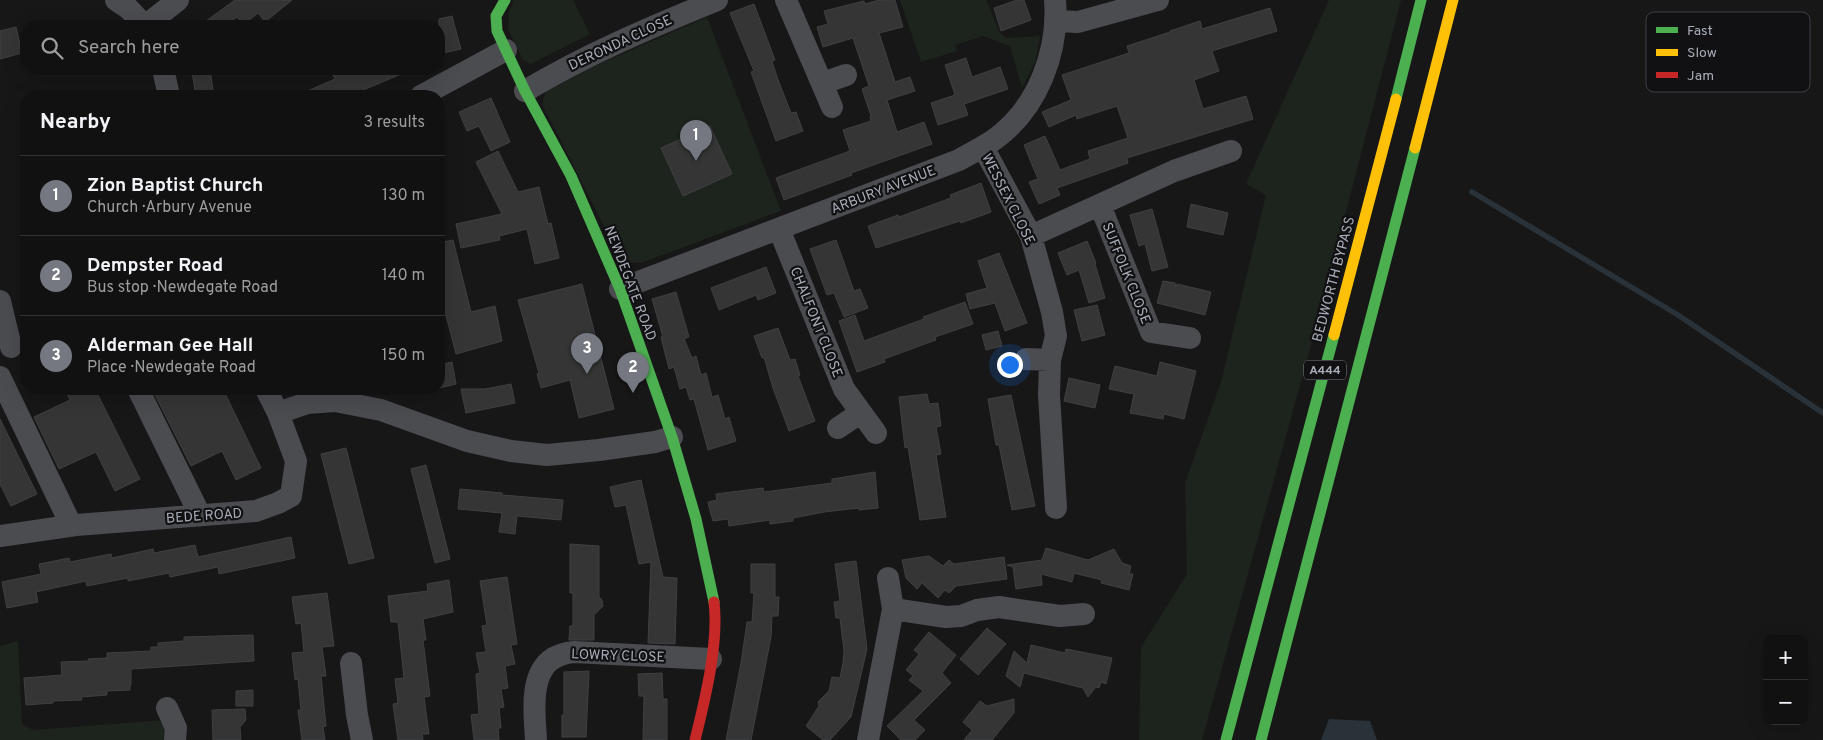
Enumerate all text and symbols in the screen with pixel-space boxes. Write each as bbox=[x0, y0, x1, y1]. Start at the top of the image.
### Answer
street label: DERONDA CLOSE bbox=[566, 12, 675, 75]
legend bbox=[1646, 12, 1810, 92]
search box bbox=[20, 20, 445, 75]
text: Fast bbox=[1687, 23, 1713, 40]
icon: search bbox=[38, 34, 66, 62]
text: Search here bbox=[78, 36, 180, 60]
text: Slow bbox=[1687, 45, 1717, 62]
text: Jam bbox=[1687, 68, 1714, 85]
text: Nearby bbox=[40, 109, 111, 136]
text: 3 results bbox=[363, 113, 425, 133]
pin: 1 bbox=[680, 120, 712, 161]
street label: WESSEX CLOSE bbox=[977, 151, 1038, 248]
street label: ARBURY AVENUE bbox=[829, 163, 938, 218]
text: Zion Baptist Church bbox=[87, 174, 263, 198]
text: 1 bbox=[53, 186, 59, 206]
text: 130 m bbox=[382, 186, 425, 206]
text: Church · Arbury Avenue bbox=[87, 198, 252, 218]
street label: BEDWORTH BYPASS bbox=[1310, 215, 1359, 344]
street label: SUFFOLK CLOSE bbox=[1097, 220, 1154, 327]
street label: NEWDEGATE ROAD bbox=[600, 224, 659, 343]
text: Dempster Road bbox=[87, 254, 223, 278]
street label: CHALFONT CLOSE bbox=[786, 265, 846, 380]
text: 2 bbox=[51, 266, 61, 286]
text: 140 m bbox=[382, 266, 425, 286]
text: Bus stop · Newdegate Road bbox=[87, 278, 278, 298]
pin: 3 bbox=[571, 333, 603, 374]
text: Alderman Gee Hall bbox=[87, 334, 253, 358]
text: 3 bbox=[51, 346, 61, 366]
text: 150 m bbox=[382, 346, 425, 366]
pin: 2 bbox=[617, 352, 649, 393]
your location bbox=[997, 352, 1023, 378]
text: Place · Newdegate Road bbox=[87, 358, 256, 378]
road number: A444 bbox=[1304, 360, 1346, 380]
street label: BEDE ROAD bbox=[165, 505, 243, 528]
map controls bbox=[1763, 635, 1808, 725]
button: + bbox=[1763, 635, 1808, 680]
street label: LOWRY CLOSE bbox=[571, 646, 665, 667]
button: − bbox=[1763, 680, 1808, 725]

